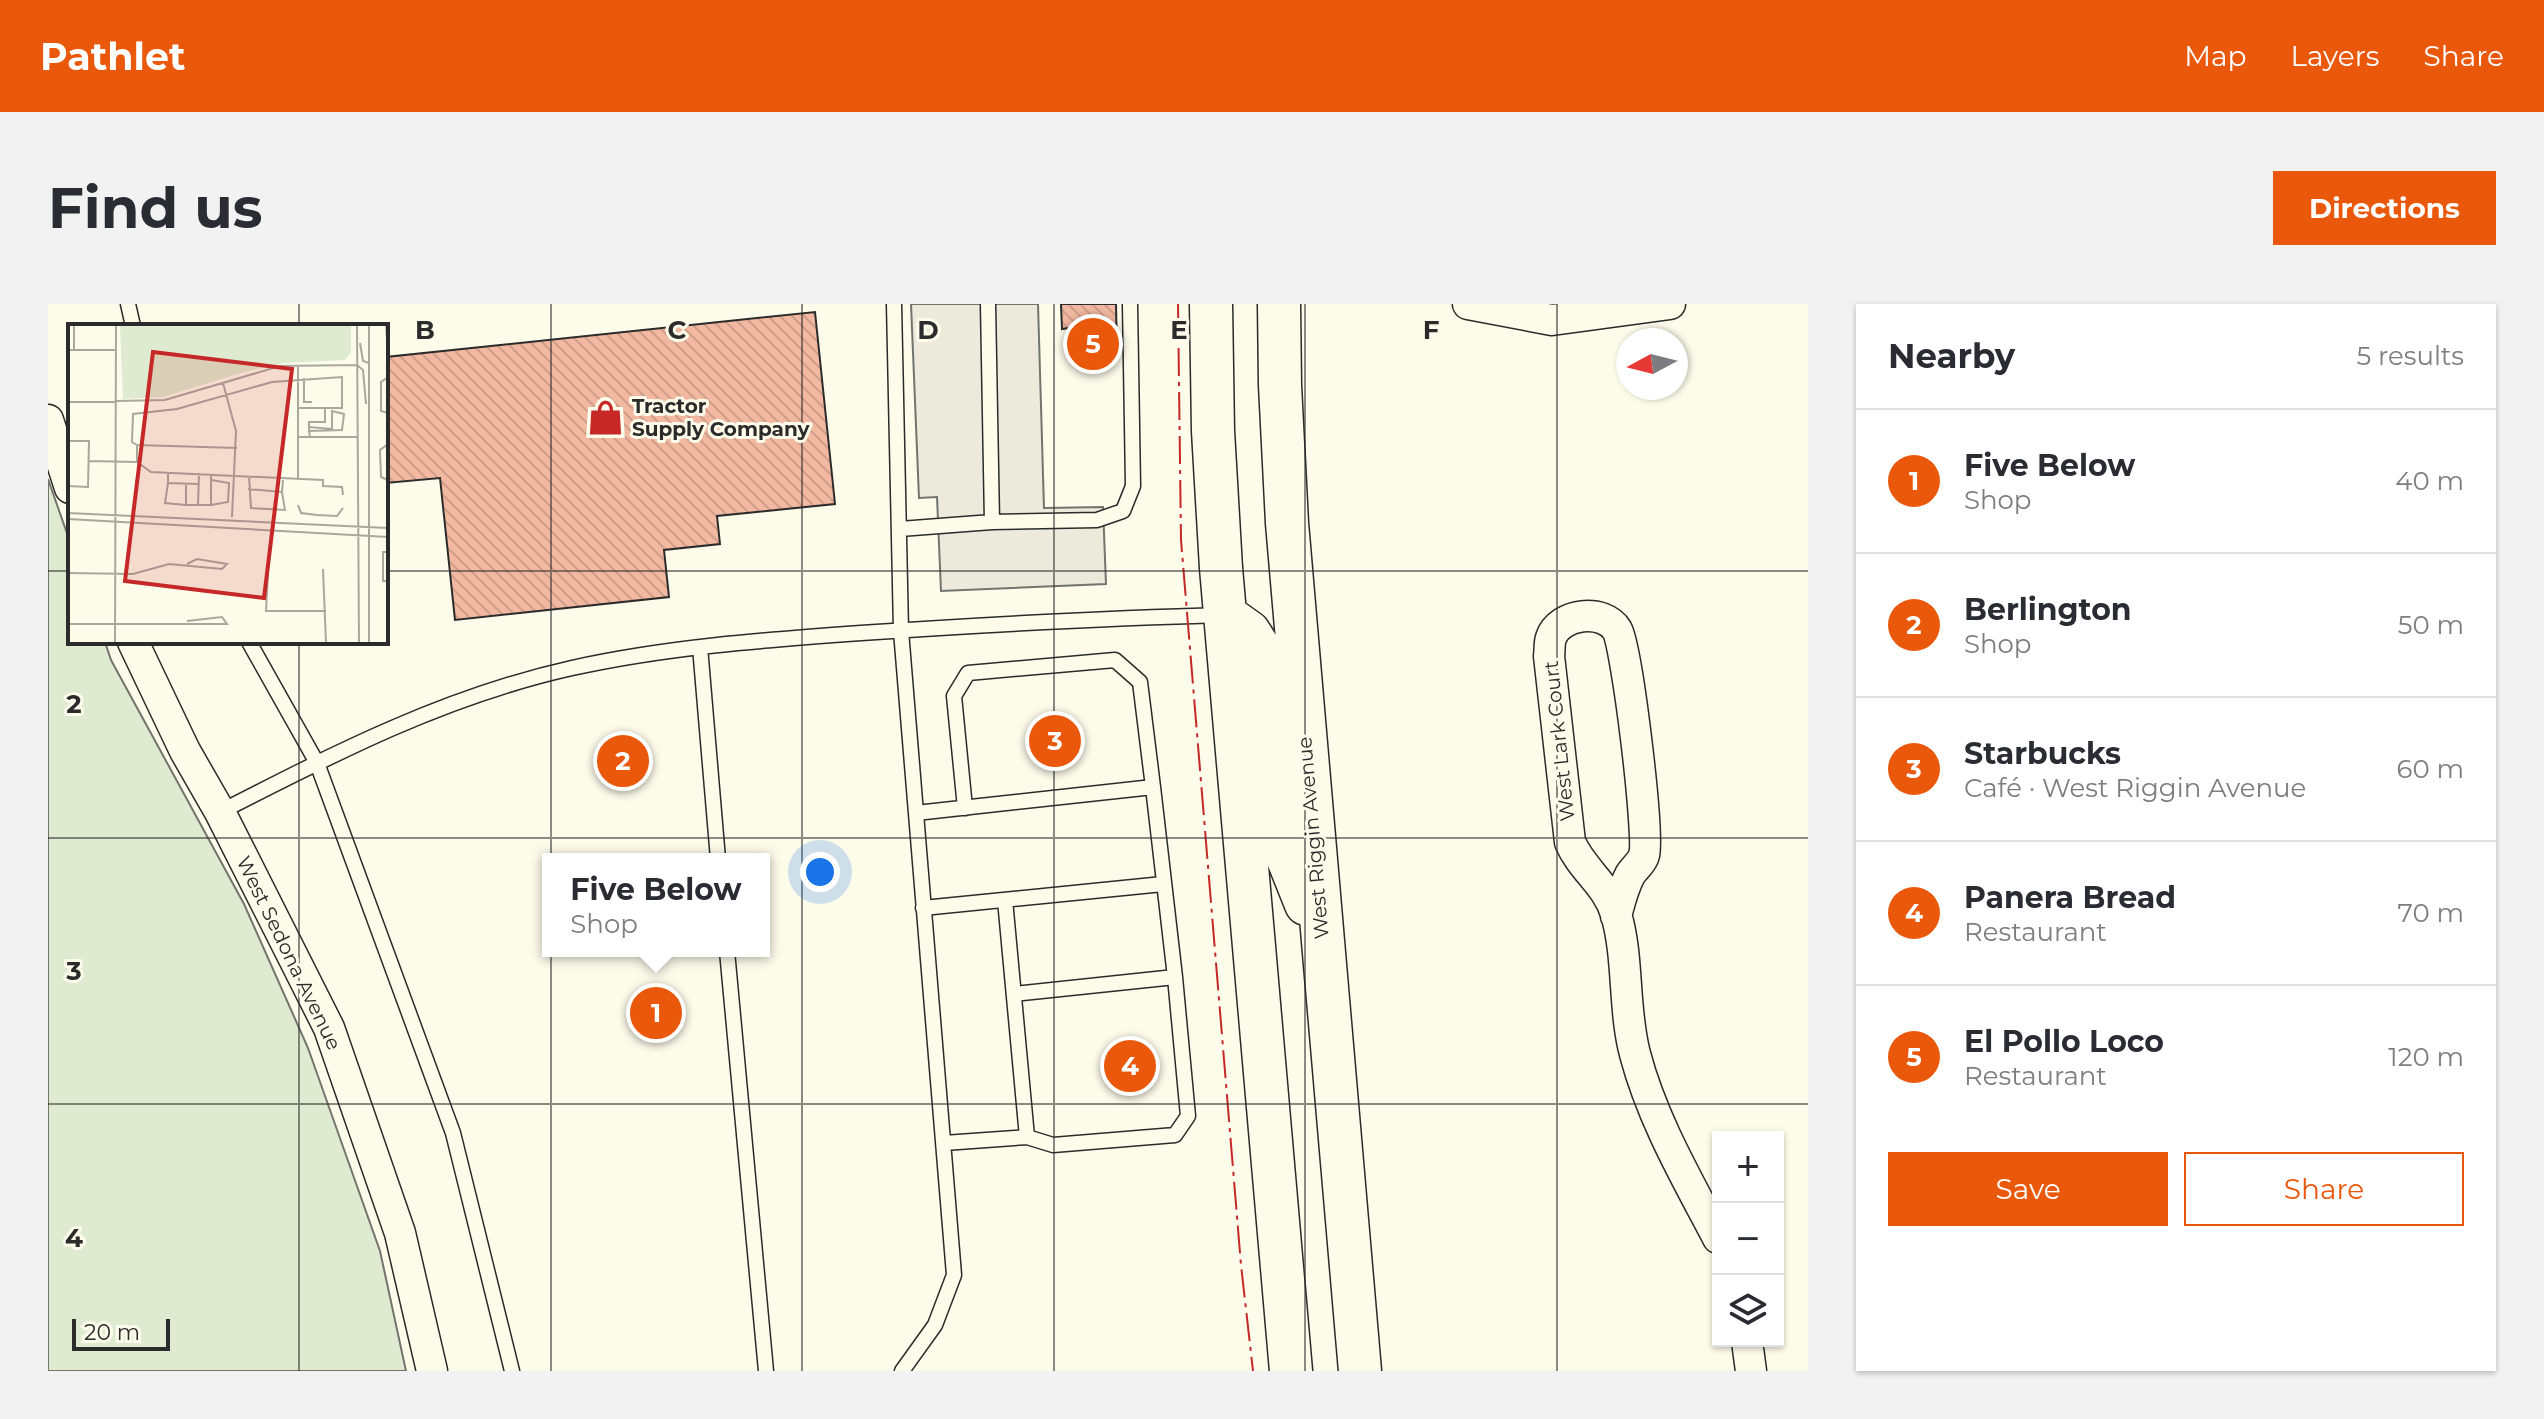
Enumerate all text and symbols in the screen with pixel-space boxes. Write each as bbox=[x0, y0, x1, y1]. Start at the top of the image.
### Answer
text: Pathlet bbox=[40, 33, 185, 80]
text: Map bbox=[2184, 39, 2247, 73]
text: Layers bbox=[2291, 39, 2380, 73]
text: Share bbox=[2424, 39, 2504, 73]
button: Directions bbox=[2273, 171, 2496, 245]
text: Find us bbox=[48, 174, 262, 242]
text: B bbox=[415, 314, 435, 346]
text: C bbox=[668, 314, 687, 346]
text: D bbox=[917, 314, 939, 346]
pin: 5 bbox=[1067, 314, 1119, 374]
text: E bbox=[1170, 314, 1188, 346]
text: F bbox=[1423, 314, 1439, 346]
inset map bbox=[68, 324, 388, 644]
north arrow bbox=[1616, 328, 1688, 400]
text: Nearby bbox=[1888, 335, 2015, 377]
text: 5 results bbox=[2357, 340, 2464, 372]
place label: Tractor Supply Company bbox=[632, 394, 811, 441]
shop icon: Tractor Supply Company bbox=[587, 398, 625, 436]
text: Five Below bbox=[1964, 447, 2135, 484]
text: 1 bbox=[1909, 465, 1919, 497]
text: 40 m bbox=[2395, 465, 2464, 497]
text: Shop bbox=[1964, 484, 2032, 516]
text: Berlington bbox=[1964, 591, 2132, 628]
text: 2 bbox=[1906, 609, 1922, 641]
text: 50 m bbox=[2398, 609, 2464, 641]
text: Shop bbox=[1964, 628, 2032, 660]
street label: West Lark Court bbox=[1539, 660, 1579, 822]
text: 2 bbox=[66, 688, 82, 720]
pin: 3 bbox=[1029, 711, 1081, 771]
pin: 2 bbox=[597, 731, 649, 791]
text: Starbucks bbox=[1964, 735, 2121, 772]
street label: West Riggin Avenue bbox=[1292, 736, 1334, 940]
text: 3 bbox=[1906, 753, 1922, 785]
text: 60 m bbox=[2397, 753, 2464, 785]
text: Café · West Riggin Avenue bbox=[1964, 772, 2306, 804]
street label: West Sedona Avenue bbox=[232, 852, 346, 1054]
your location bbox=[800, 852, 840, 892]
popup bbox=[542, 853, 770, 957]
text: Five Below bbox=[570, 871, 742, 908]
text: Panera Bread bbox=[1964, 879, 2176, 916]
text: 4 bbox=[1905, 897, 1923, 929]
text: 70 m bbox=[2398, 897, 2464, 929]
text: Shop bbox=[570, 908, 638, 940]
text: Restaurant bbox=[1964, 916, 2107, 948]
text: 3 bbox=[65, 955, 82, 987]
pin: 1 bbox=[630, 983, 682, 1043]
text: El Pollo Loco bbox=[1964, 1023, 2164, 1060]
pin: 4 bbox=[1104, 1036, 1156, 1096]
text: 5 bbox=[1906, 1041, 1922, 1073]
text: 120 m bbox=[2388, 1041, 2464, 1073]
text: Restaurant bbox=[1964, 1060, 2107, 1092]
map controls bbox=[1712, 1131, 1784, 1347]
button: + bbox=[1712, 1131, 1784, 1203]
button: Save bbox=[1888, 1152, 2168, 1226]
button: Share bbox=[2184, 1152, 2464, 1226]
button: − bbox=[1712, 1203, 1784, 1275]
text: 4 bbox=[65, 1222, 83, 1254]
button: layers bbox=[1712, 1275, 1784, 1347]
scale bar bbox=[72, 1315, 170, 1351]
text: 20 m bbox=[84, 1319, 140, 1346]

